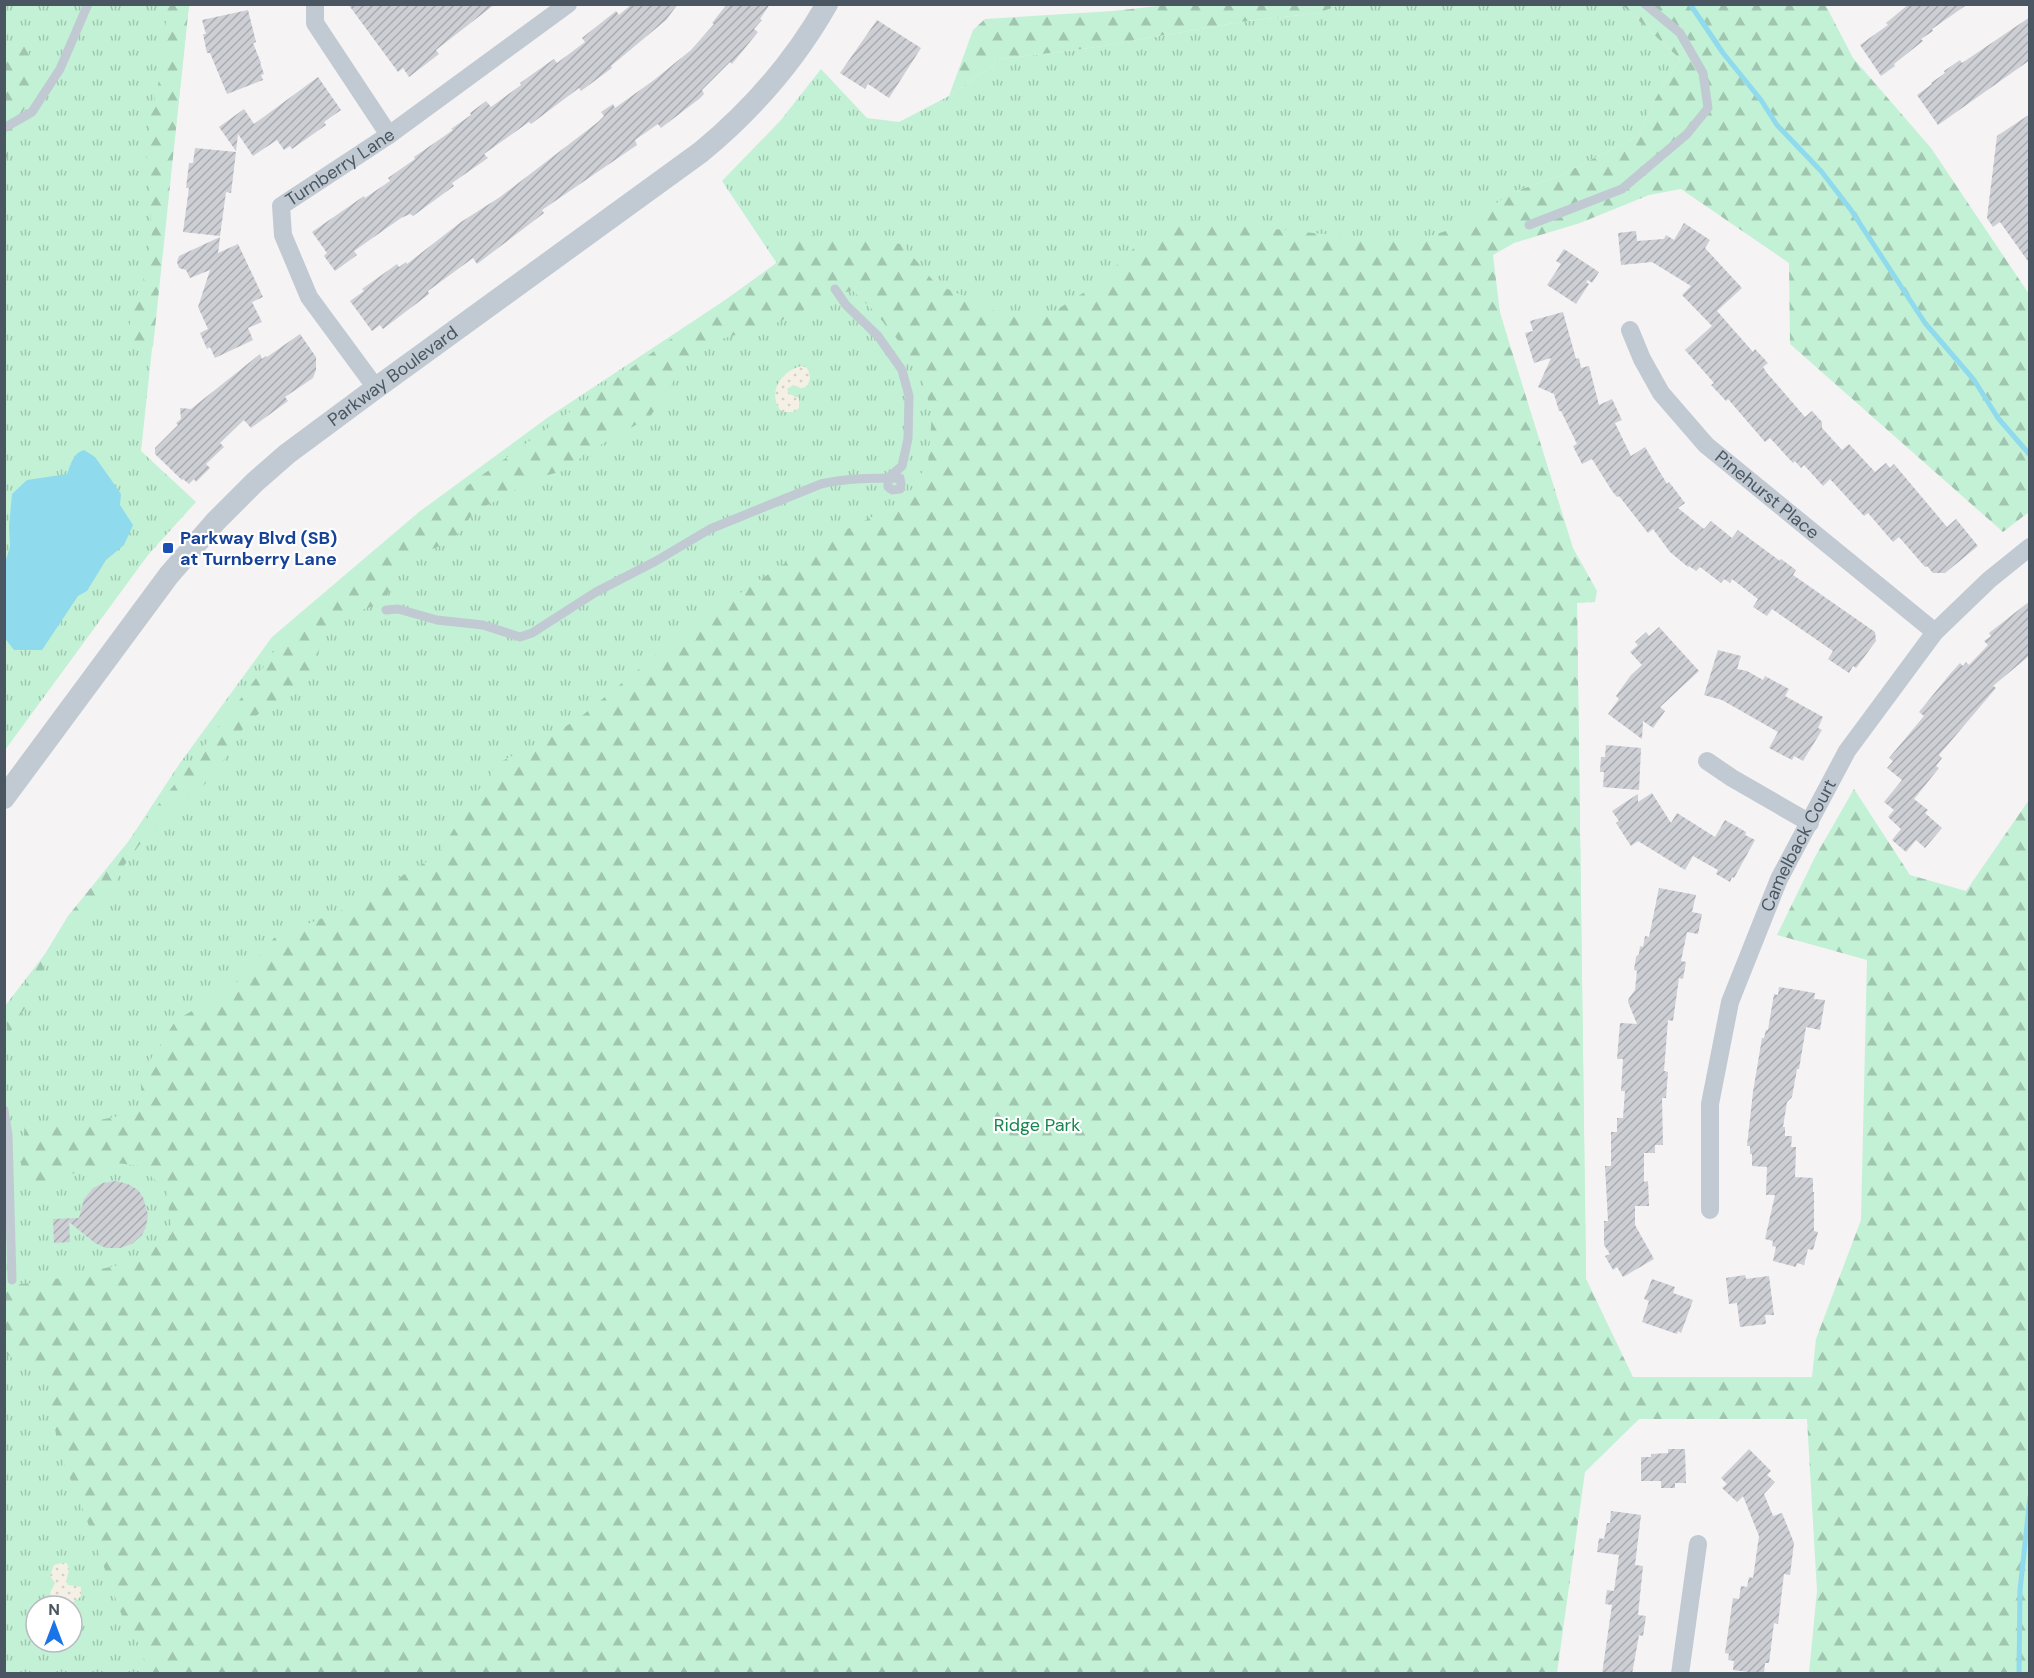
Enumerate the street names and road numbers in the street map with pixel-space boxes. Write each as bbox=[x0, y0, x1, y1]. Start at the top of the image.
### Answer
street label: Turnberry Lane bbox=[281, 123, 399, 212]
street label: Parkway Boulevard bbox=[323, 321, 463, 432]
street label: Pinehurst Place bbox=[1710, 445, 1824, 545]
street label: Camelback Court bbox=[1755, 775, 1842, 915]

